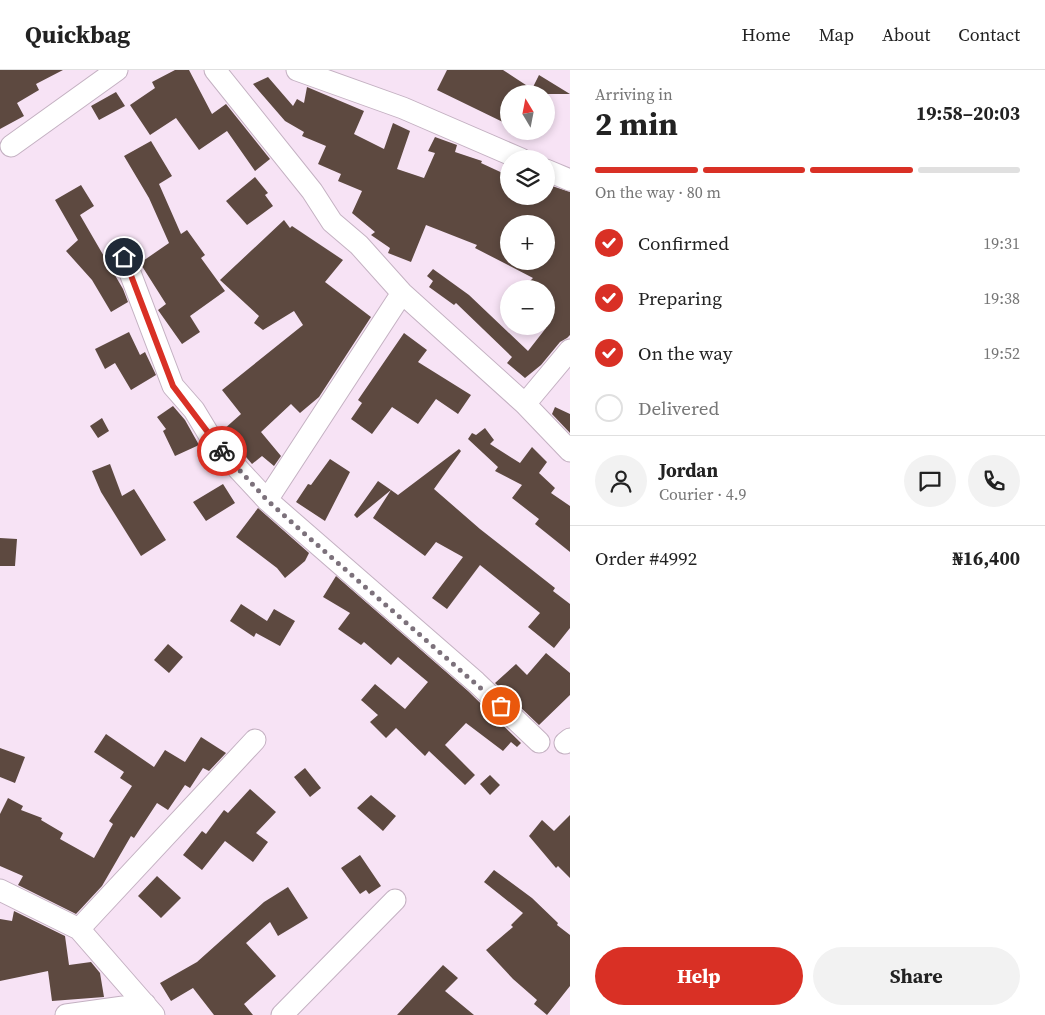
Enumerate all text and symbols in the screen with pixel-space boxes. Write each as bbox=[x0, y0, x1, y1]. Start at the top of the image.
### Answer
text: Quickbag bbox=[25, 18, 130, 51]
text: Home bbox=[742, 22, 791, 47]
text: Map bbox=[819, 22, 854, 47]
text: About bbox=[882, 22, 930, 47]
text: Contact bbox=[958, 22, 1020, 47]
text: Arriving in bbox=[595, 83, 673, 105]
north arrow bbox=[500, 85, 555, 140]
map controls bbox=[500, 85, 555, 335]
text: 19:58–20:03 bbox=[916, 100, 1020, 126]
text: 2 min bbox=[595, 102, 678, 146]
button: layers bbox=[500, 150, 555, 205]
text: On the way · 80 m bbox=[595, 181, 721, 203]
button: + bbox=[500, 215, 555, 270]
icon: check bbox=[595, 229, 623, 257]
text: Confirmed bbox=[638, 230, 729, 256]
text: 19:31 bbox=[983, 232, 1020, 254]
pin bbox=[103, 236, 145, 278]
icon: home bbox=[110, 243, 138, 271]
button: − bbox=[500, 280, 555, 335]
icon: check bbox=[595, 284, 623, 312]
text: Preparing bbox=[638, 285, 722, 311]
text: 19:38 bbox=[983, 287, 1020, 309]
icon: check bbox=[595, 339, 623, 367]
text: On the way bbox=[638, 340, 733, 366]
text: 19:52 bbox=[983, 342, 1020, 364]
text: Delivered bbox=[638, 395, 719, 421]
courier bbox=[197, 426, 247, 476]
icon: bike bbox=[208, 437, 236, 465]
button: person bbox=[595, 455, 647, 507]
button: chat bbox=[904, 455, 956, 507]
button: phone bbox=[968, 455, 1020, 507]
text: Jordan bbox=[659, 457, 718, 483]
text: Courier · 4.9 bbox=[659, 483, 747, 505]
text: Order #4992 bbox=[595, 545, 697, 571]
text: ₦16,400 bbox=[953, 545, 1020, 571]
pin bbox=[480, 685, 522, 727]
icon: bag bbox=[487, 692, 515, 720]
button: Help bbox=[595, 947, 803, 1005]
button: Share bbox=[813, 947, 1020, 1005]

